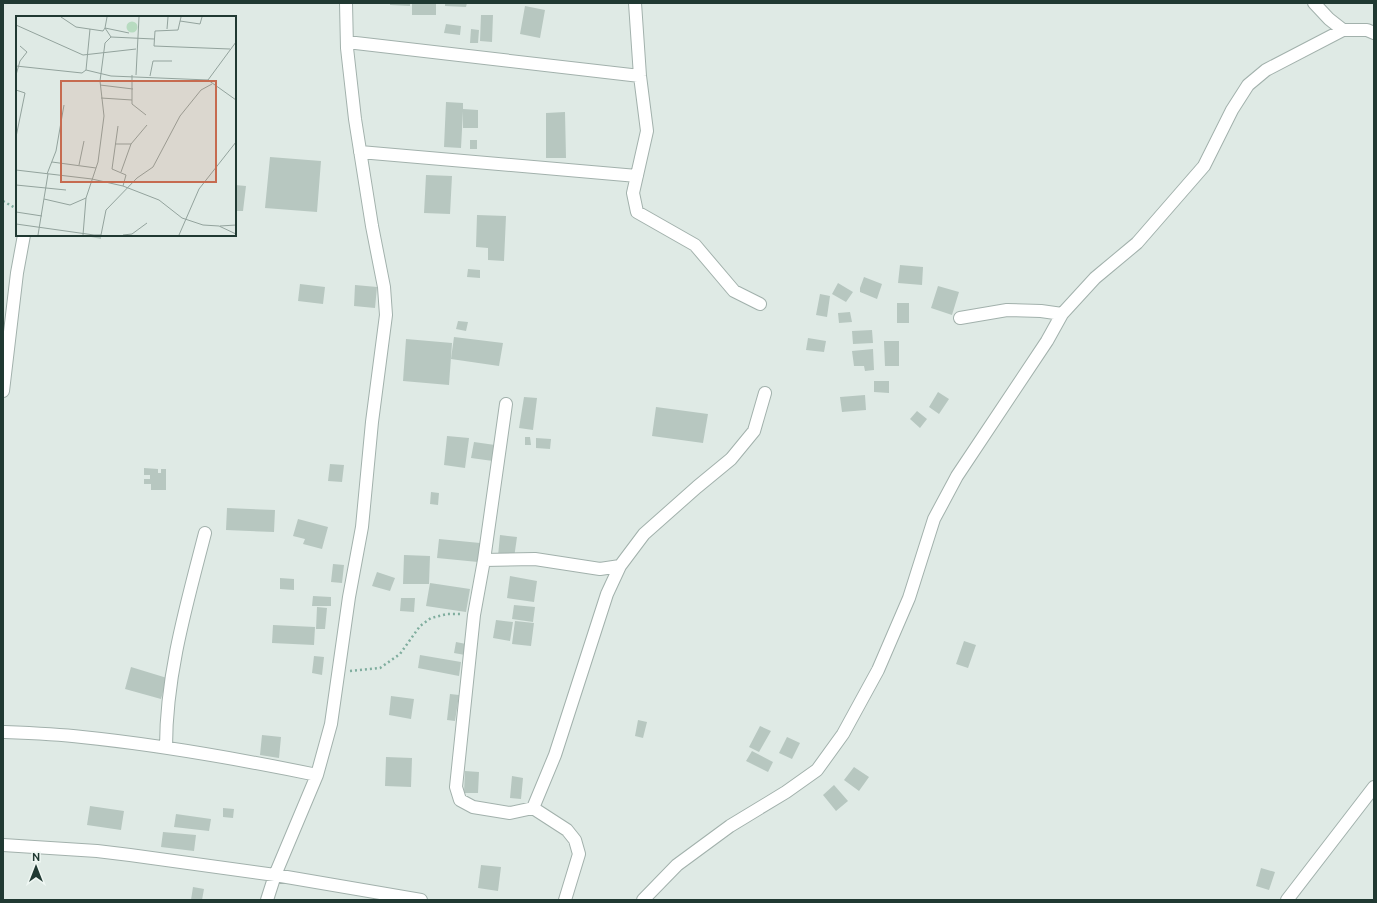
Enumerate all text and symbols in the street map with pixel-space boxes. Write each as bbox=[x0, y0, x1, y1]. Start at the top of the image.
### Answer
inset map bbox=[16, 16, 236, 236]
north arrow bbox=[16, 847, 56, 887]
text: N bbox=[32, 851, 40, 863]

